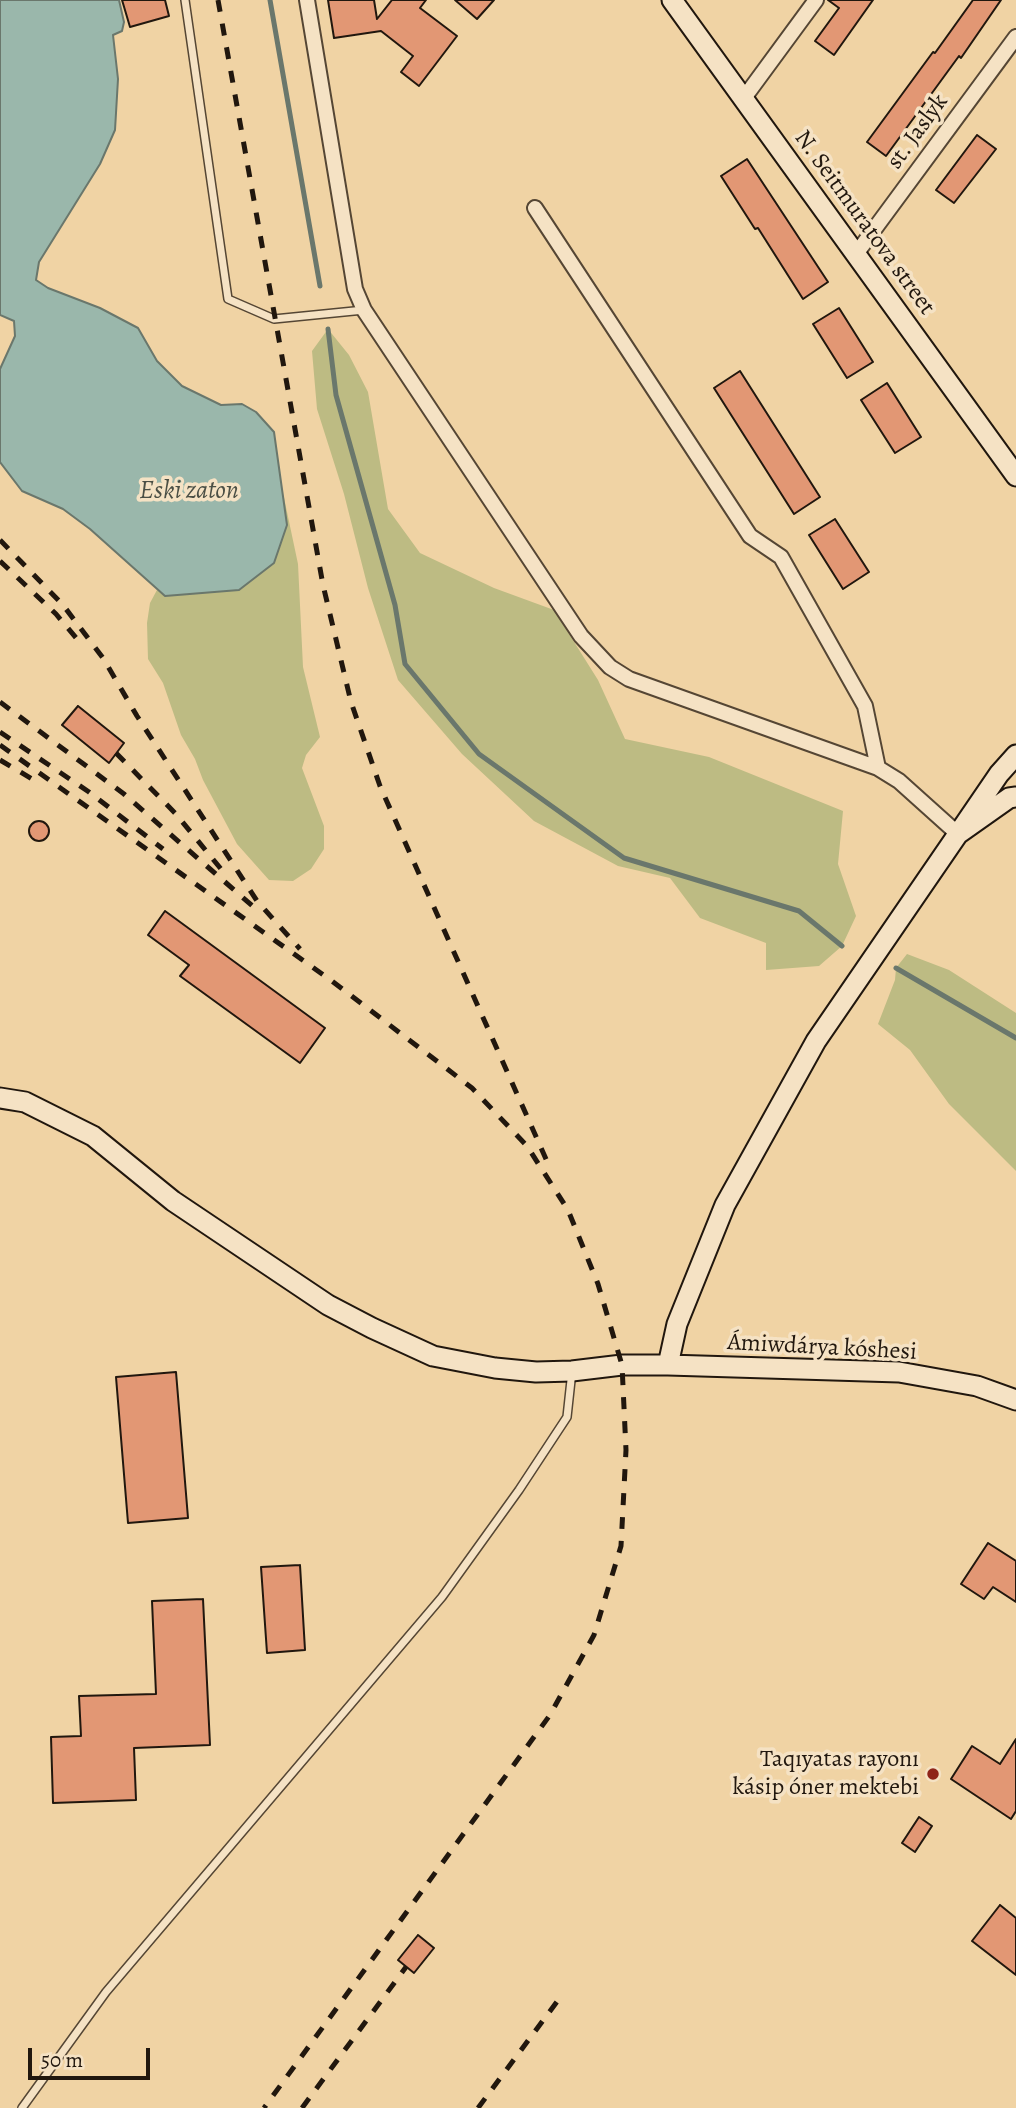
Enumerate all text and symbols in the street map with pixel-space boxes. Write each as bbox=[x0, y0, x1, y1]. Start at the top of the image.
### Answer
street label: st. Jaslyk bbox=[881, 89, 955, 175]
street label: N. Seitmuratova street bbox=[787, 125, 941, 321]
water label: Eski zaton bbox=[139, 476, 239, 508]
street label: Ámiwdárya kóshesi bbox=[727, 1329, 917, 1367]
place label: Taqıyatas rayonı kásip óner mektebi bbox=[732, 1746, 919, 1802]
marker: Taqıyatas rayonı kásip óner mektebi bbox=[925, 1766, 941, 1782]
scale bar bbox=[32, 2035, 154, 2078]
text: 50 m bbox=[41, 2046, 83, 2074]

